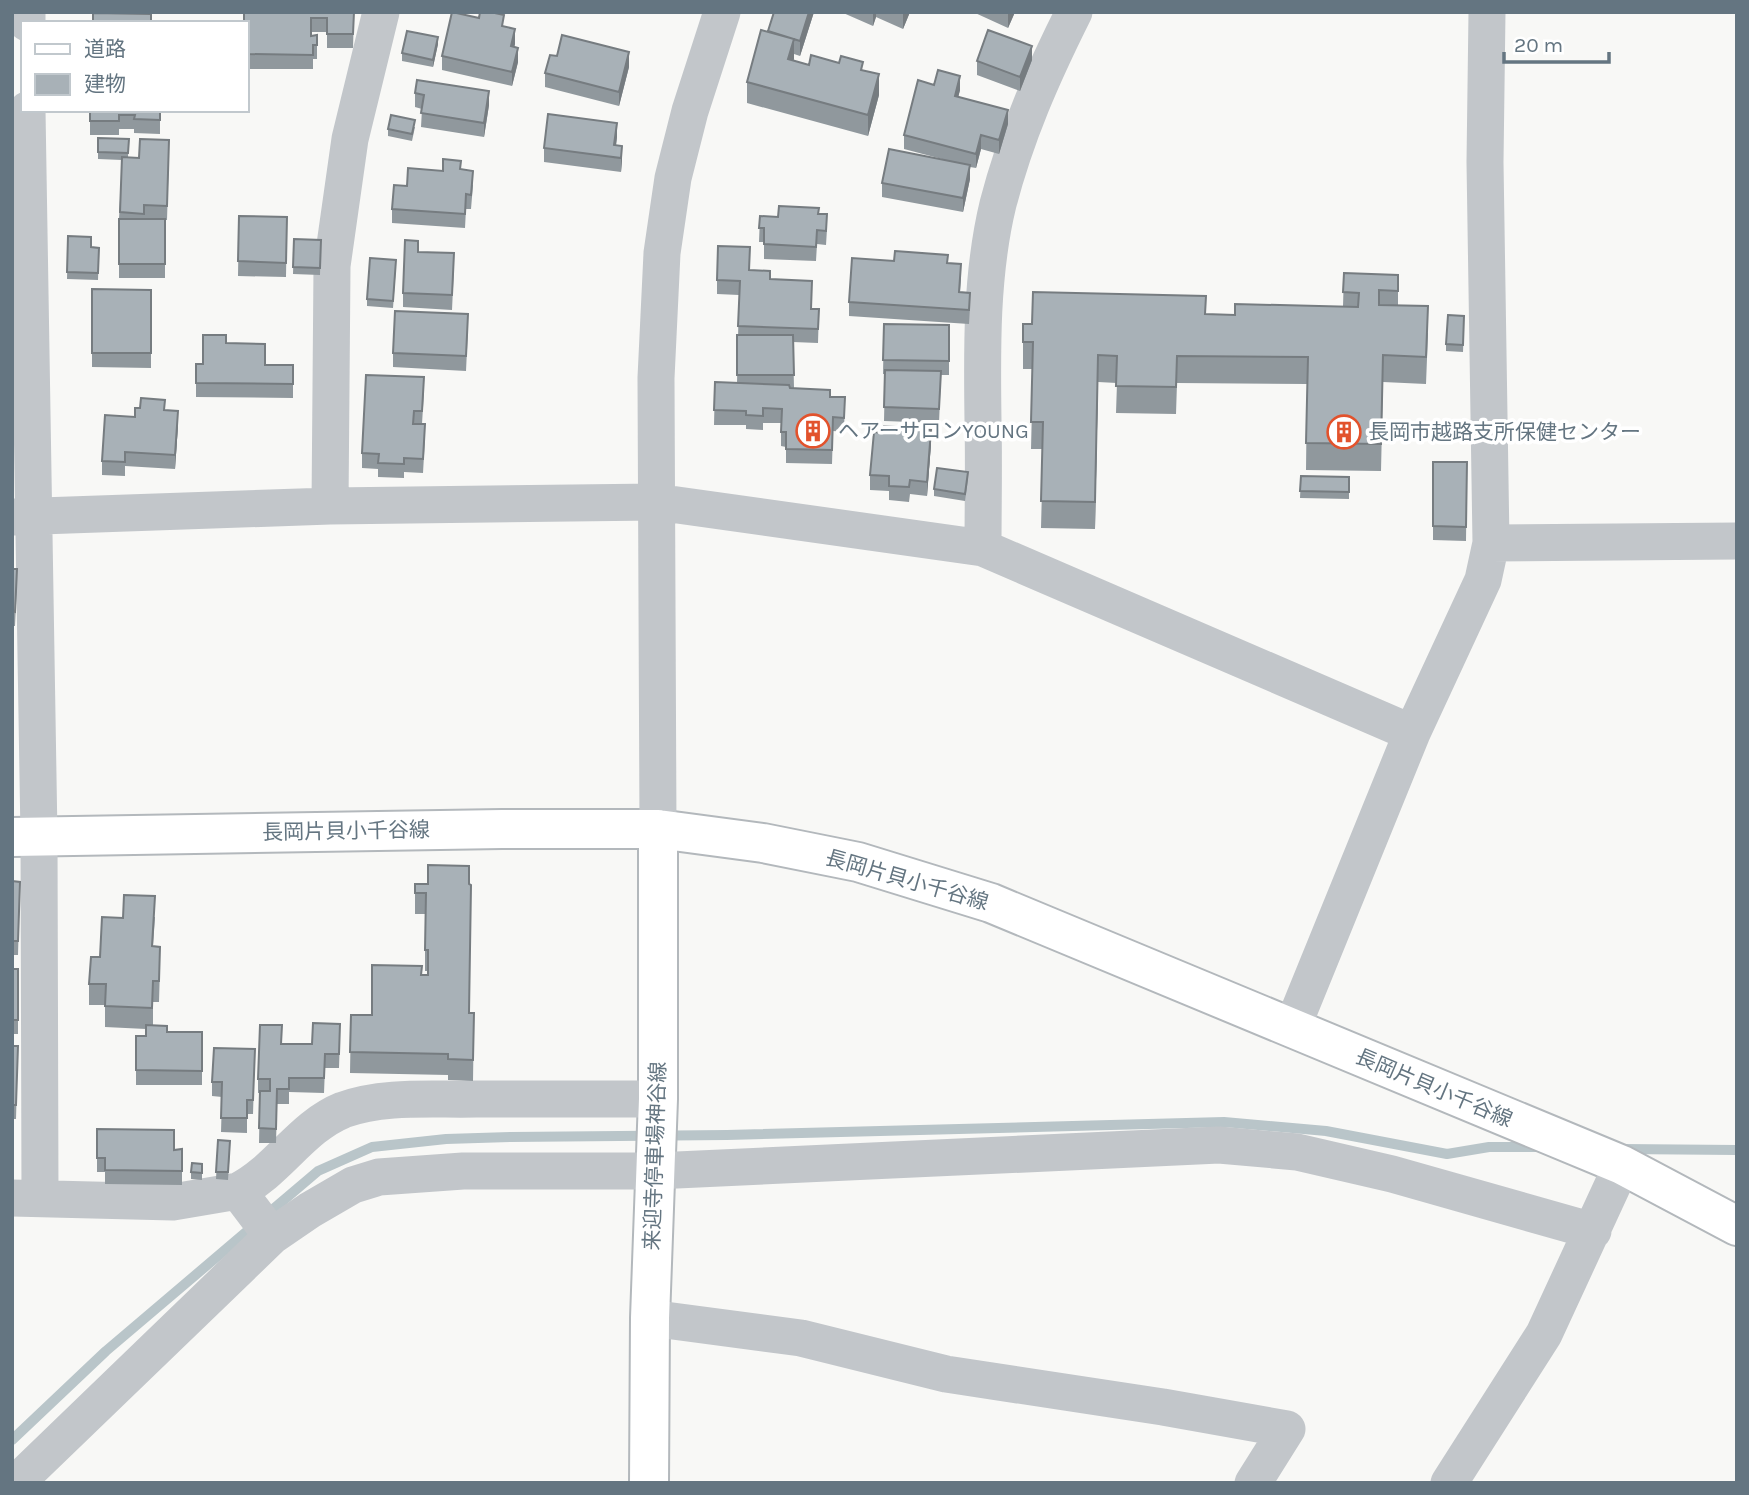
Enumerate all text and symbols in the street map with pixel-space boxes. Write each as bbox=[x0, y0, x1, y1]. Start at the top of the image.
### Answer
legend bbox=[21, 21, 248, 112]
scale bar bbox=[1504, 21, 1609, 65]
text: 20 m bbox=[1514, 33, 1563, 57]
text: 道路 bbox=[84, 37, 126, 61]
text: 建物 bbox=[84, 72, 126, 96]
building icon: ヘアーサロンYOUNG bbox=[794, 412, 832, 450]
building icon: 長岡市越路支所保健センター bbox=[1325, 413, 1363, 451]
place label: ヘアーサロンYOUNG bbox=[838, 419, 1029, 443]
place label: 長岡市越路支所保健センター bbox=[1368, 420, 1641, 444]
street label: 長岡片貝小千谷線 bbox=[262, 818, 430, 844]
street label: 長岡片貝小千谷線 bbox=[823, 845, 991, 915]
street label: 長岡片貝小千谷線 bbox=[1352, 1044, 1516, 1132]
street label: 来迎寺停車場神谷線 bbox=[640, 1061, 670, 1251]

